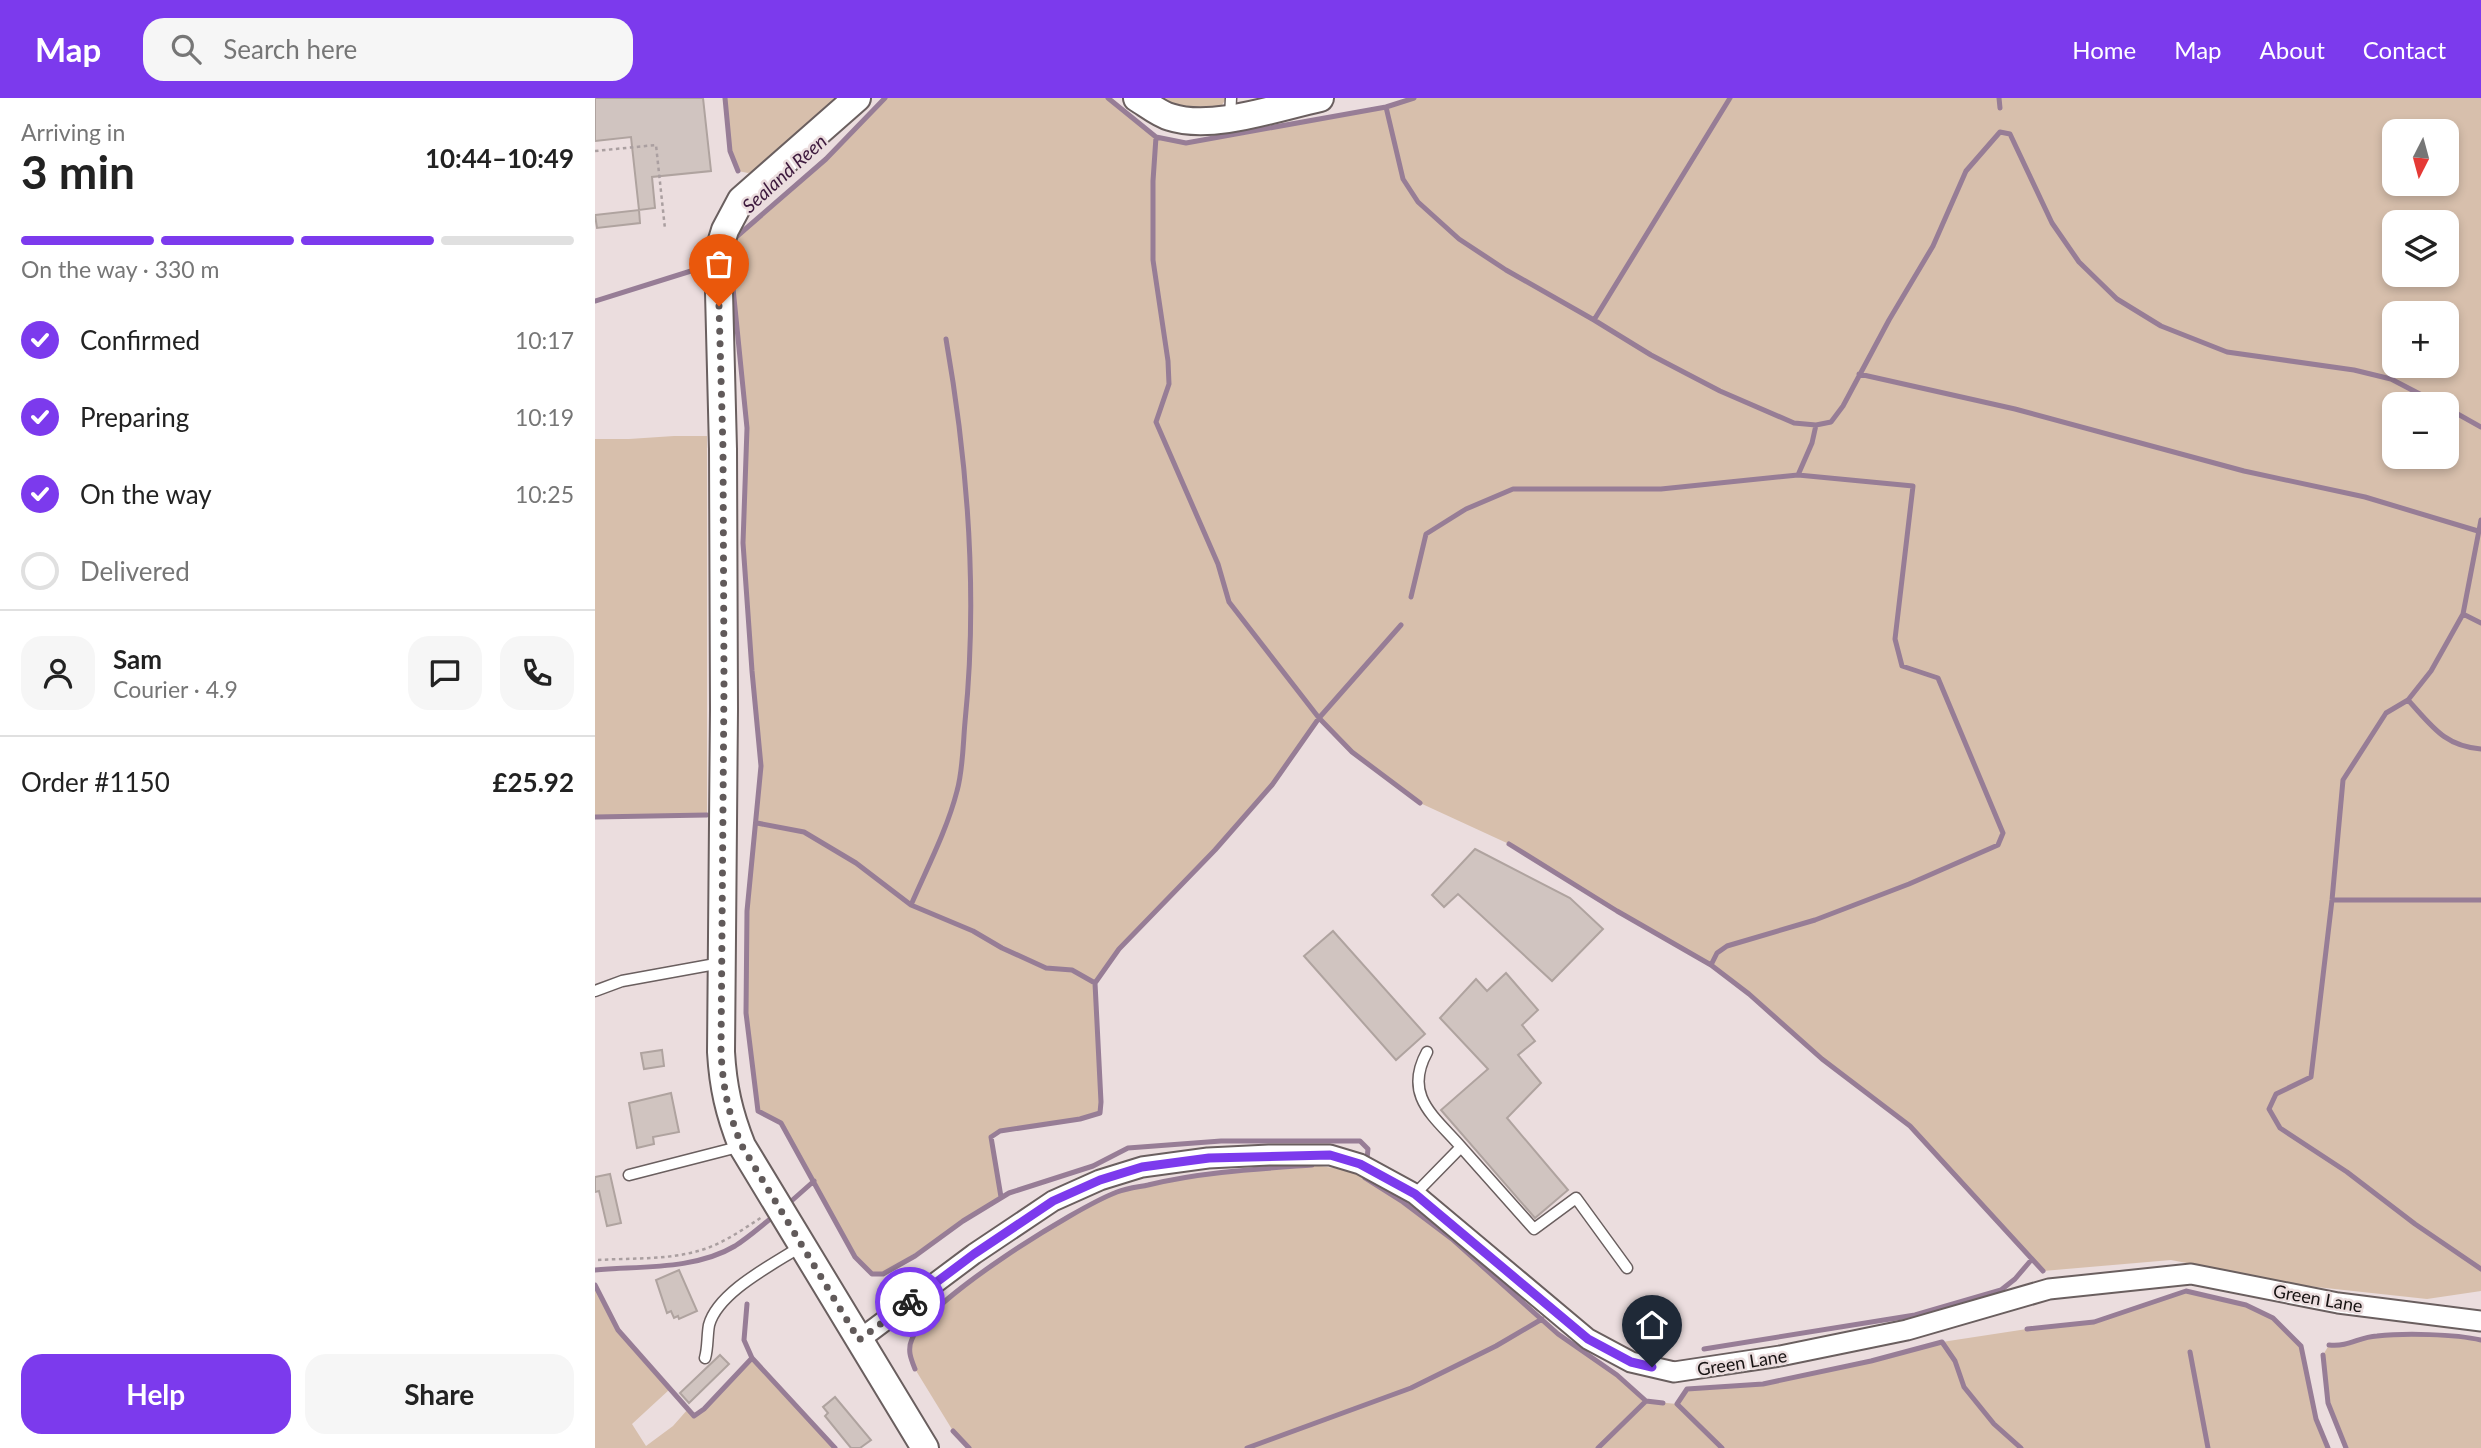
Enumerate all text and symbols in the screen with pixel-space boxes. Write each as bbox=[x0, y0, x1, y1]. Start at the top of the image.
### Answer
search box bbox=[143, 18, 633, 81]
text: Map bbox=[35, 29, 101, 69]
icon: search bbox=[167, 30, 205, 68]
text: Search here bbox=[223, 33, 357, 65]
text: Home bbox=[2072, 35, 2136, 64]
text: Map bbox=[2174, 35, 2222, 64]
text: About bbox=[2260, 35, 2325, 64]
text: Contact bbox=[2363, 35, 2446, 64]
text: Arriving in bbox=[21, 118, 125, 146]
north arrow bbox=[2382, 119, 2459, 196]
map controls bbox=[2382, 119, 2459, 469]
water label: Sealand Reen bbox=[737, 129, 831, 217]
text: 10:44–10:49 bbox=[425, 142, 574, 174]
text: 3 min bbox=[21, 144, 135, 199]
button: layers bbox=[2382, 210, 2459, 287]
pin bbox=[689, 234, 749, 306]
icon: bag bbox=[700, 245, 738, 283]
text: On the way · 330 m bbox=[21, 255, 220, 283]
button: + bbox=[2382, 301, 2459, 378]
icon: check bbox=[21, 321, 59, 359]
text: Confirmed bbox=[80, 324, 200, 356]
text: 10:17 bbox=[515, 326, 574, 354]
button: − bbox=[2382, 392, 2459, 469]
icon: check bbox=[21, 398, 59, 436]
text: Preparing bbox=[80, 401, 189, 433]
text: 10:19 bbox=[515, 403, 574, 431]
icon: check bbox=[21, 475, 59, 513]
text: On the way bbox=[80, 478, 212, 510]
text: 10:25 bbox=[515, 480, 574, 508]
text: Delivered bbox=[80, 555, 190, 587]
button: person bbox=[21, 636, 95, 710]
button: chat bbox=[408, 636, 482, 710]
button: phone bbox=[500, 636, 574, 710]
text: Sam bbox=[113, 643, 162, 675]
text: Courier · 4.9 bbox=[113, 675, 238, 703]
text: Order #1150 bbox=[21, 766, 170, 798]
text: £25.92 bbox=[492, 766, 574, 798]
courier bbox=[875, 1267, 945, 1337]
street label: Green Lane bbox=[2271, 1279, 2365, 1317]
icon: bike bbox=[891, 1283, 929, 1321]
pin bbox=[1622, 1295, 1682, 1367]
icon: home bbox=[1633, 1306, 1671, 1344]
street label: Green Lane bbox=[1696, 1344, 1788, 1380]
button: Help bbox=[21, 1354, 291, 1434]
button: Share bbox=[305, 1354, 574, 1434]

